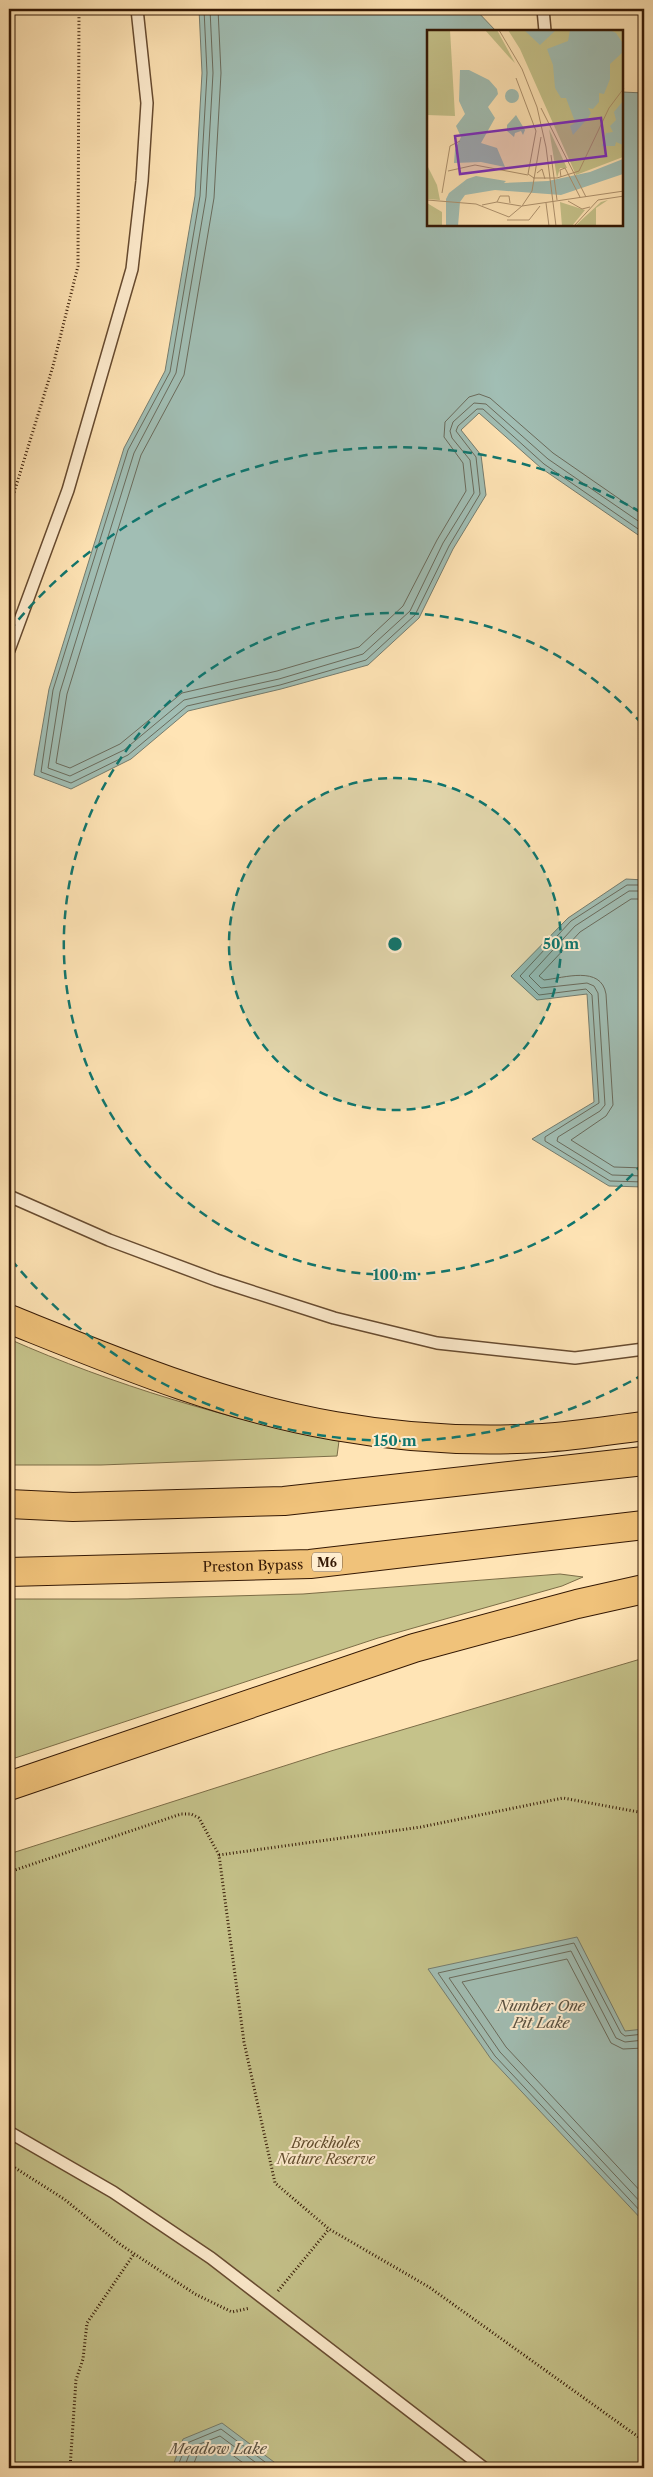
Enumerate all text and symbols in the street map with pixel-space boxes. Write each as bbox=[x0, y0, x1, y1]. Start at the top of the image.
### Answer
inset map bbox=[427, 30, 623, 226]
text: 50 m bbox=[543, 934, 579, 953]
centre of rings bbox=[386, 935, 404, 953]
text: 100 m bbox=[373, 1265, 417, 1284]
text: 150 m bbox=[373, 1431, 417, 1450]
road number: M6 bbox=[312, 1552, 342, 1571]
street label: Preston Bypass bbox=[202, 1555, 303, 1576]
water label: Number One Pit Lake bbox=[496, 1996, 586, 2032]
park label: Brockholes Nature Reserve bbox=[276, 2134, 376, 2168]
water label: Meadow Lake bbox=[167, 2439, 267, 2458]

